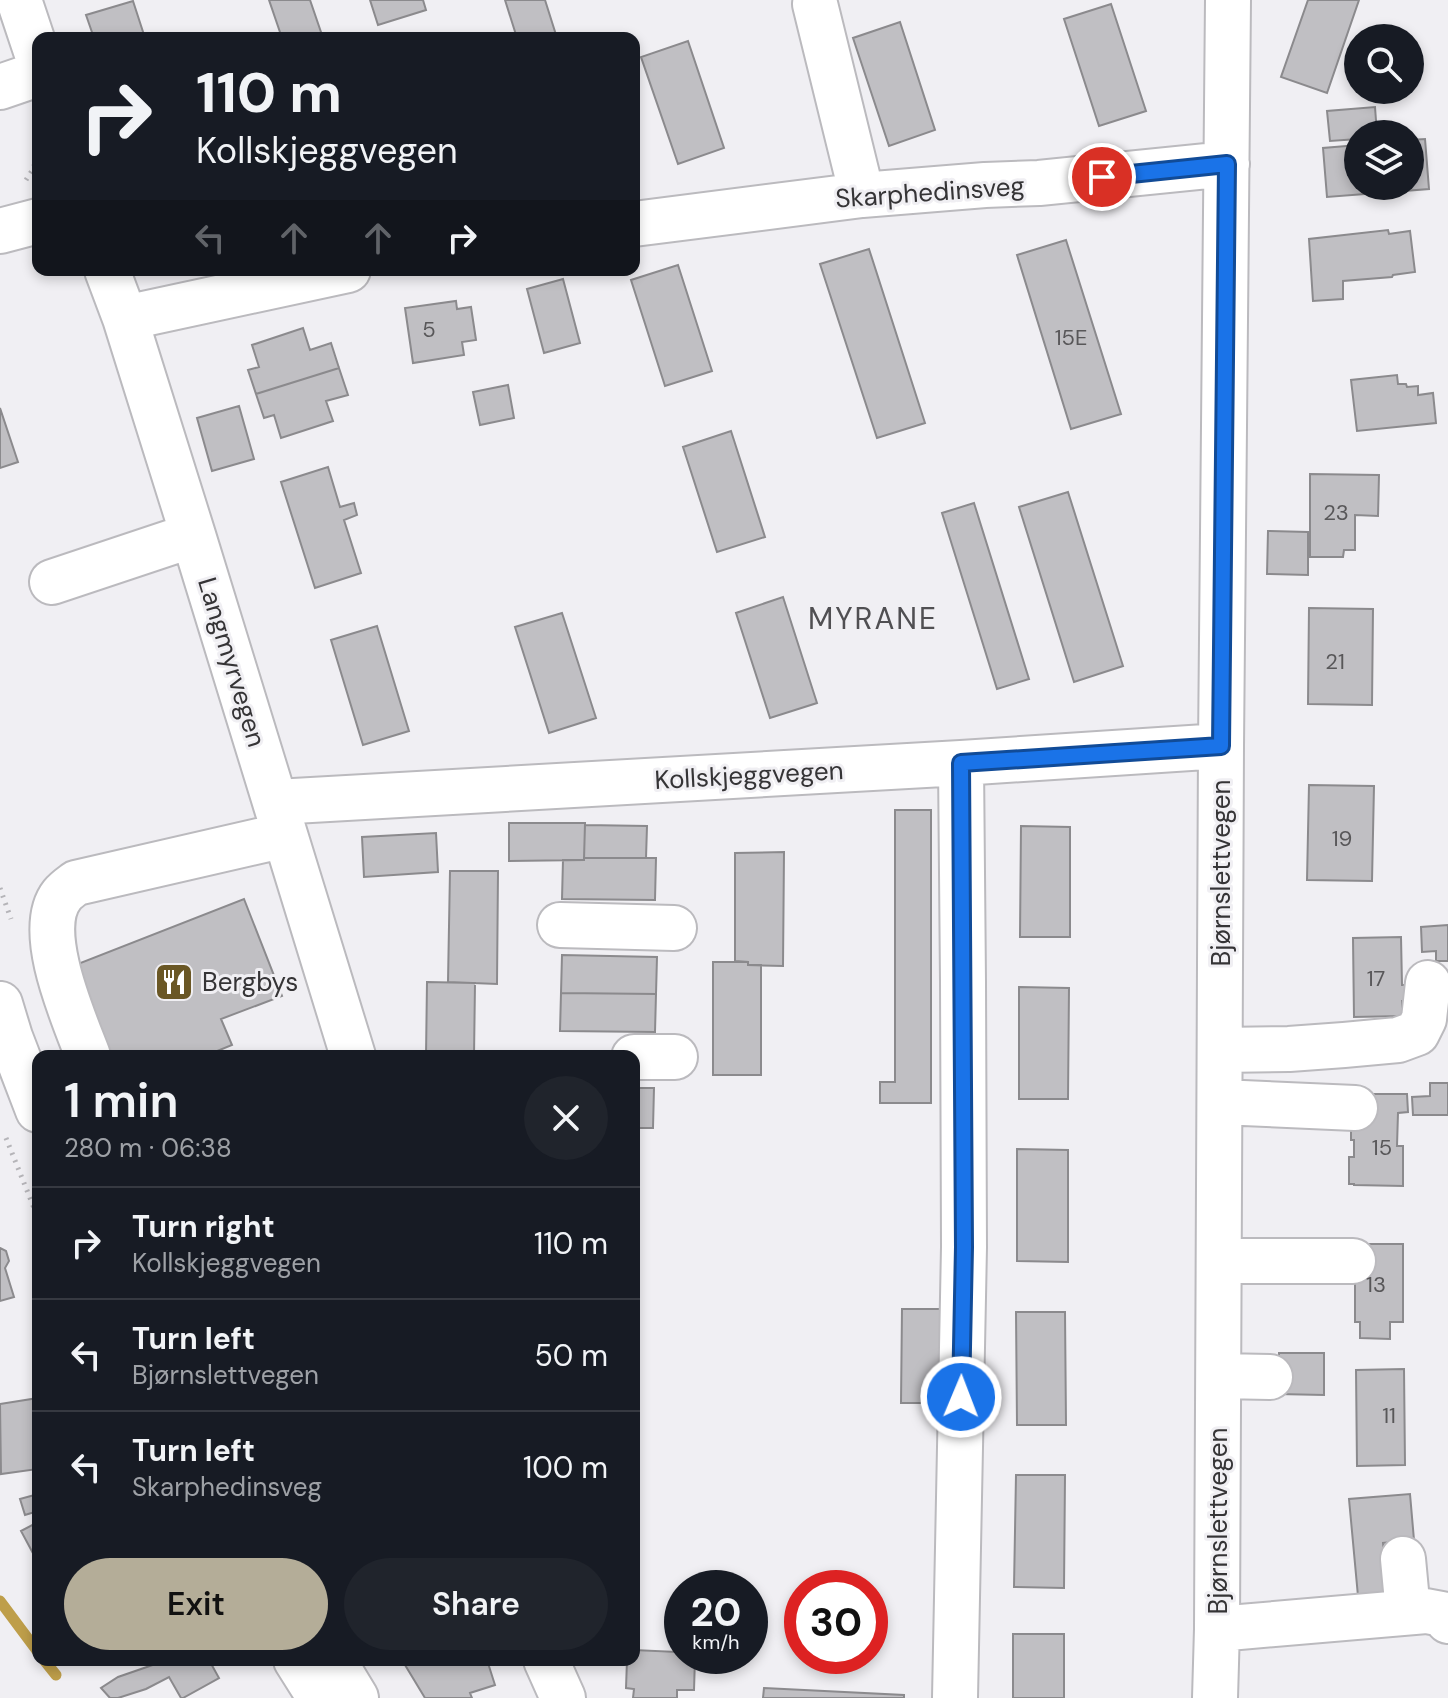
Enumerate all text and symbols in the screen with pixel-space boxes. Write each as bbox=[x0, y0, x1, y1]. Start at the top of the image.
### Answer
map controls bbox=[1344, 24, 1424, 200]
button: search bbox=[1344, 24, 1424, 104]
text: 110 m bbox=[196, 56, 342, 129]
icon: right bbox=[64, 64, 168, 168]
button: layers bbox=[1344, 120, 1424, 200]
text: Kollskjeggvegen bbox=[196, 127, 458, 174]
pin bbox=[1068, 143, 1136, 211]
icon: arrive bbox=[1080, 155, 1124, 199]
street label: Skarphedinsveg bbox=[834, 168, 1026, 216]
icon: left bbox=[188, 216, 232, 260]
icon: ahead bbox=[272, 216, 316, 260]
icon: ahead bbox=[356, 216, 400, 260]
icon: right bbox=[440, 216, 484, 260]
house number: 5 bbox=[422, 315, 436, 344]
house number: 15E bbox=[1055, 323, 1087, 352]
house number: 23 bbox=[1323, 498, 1349, 527]
street label: Langmyrvegen bbox=[190, 573, 274, 751]
district label: MYRANE bbox=[808, 599, 938, 638]
house number: 21 bbox=[1325, 647, 1345, 676]
street label: Kollskjeggvegen bbox=[654, 753, 844, 797]
street label: Bjørnslettvegen bbox=[1204, 779, 1238, 967]
house number: 19 bbox=[1332, 824, 1352, 853]
restaurant icon: Bergbys bbox=[153, 961, 195, 1003]
house number: 17 bbox=[1367, 964, 1385, 993]
place label: Bergbys bbox=[202, 965, 298, 999]
text: 1 min bbox=[64, 1069, 179, 1132]
button: close bbox=[524, 1076, 608, 1160]
text: 280 m · 06:38 bbox=[64, 1131, 232, 1165]
house number: 15 bbox=[1372, 1133, 1392, 1162]
text: Turn right bbox=[132, 1207, 275, 1246]
icon: right bbox=[64, 1221, 108, 1265]
text: 110 m bbox=[534, 1224, 608, 1263]
text: Kollskjeggvegen bbox=[132, 1246, 321, 1280]
house number: 13 bbox=[1366, 1270, 1386, 1299]
text: Turn left bbox=[132, 1319, 255, 1358]
icon: left bbox=[64, 1333, 108, 1377]
text: 50 m bbox=[534, 1336, 608, 1375]
position arrow bbox=[919, 1355, 1003, 1439]
text: Bjørnslettvegen bbox=[132, 1358, 319, 1392]
house number: 11 bbox=[1382, 1401, 1396, 1430]
street label: Bjørnslettvegen bbox=[1201, 1427, 1235, 1615]
text: Turn left bbox=[132, 1431, 255, 1470]
icon: left bbox=[64, 1445, 108, 1489]
text: 100 m bbox=[523, 1448, 608, 1487]
text: Skarphedinsveg bbox=[132, 1470, 322, 1504]
button: Exit bbox=[64, 1558, 328, 1650]
button: Share bbox=[344, 1558, 608, 1650]
speed limit sign: 30 bbox=[784, 1570, 888, 1674]
text: 20 bbox=[690, 1586, 742, 1638]
text: km/h bbox=[692, 1629, 740, 1655]

